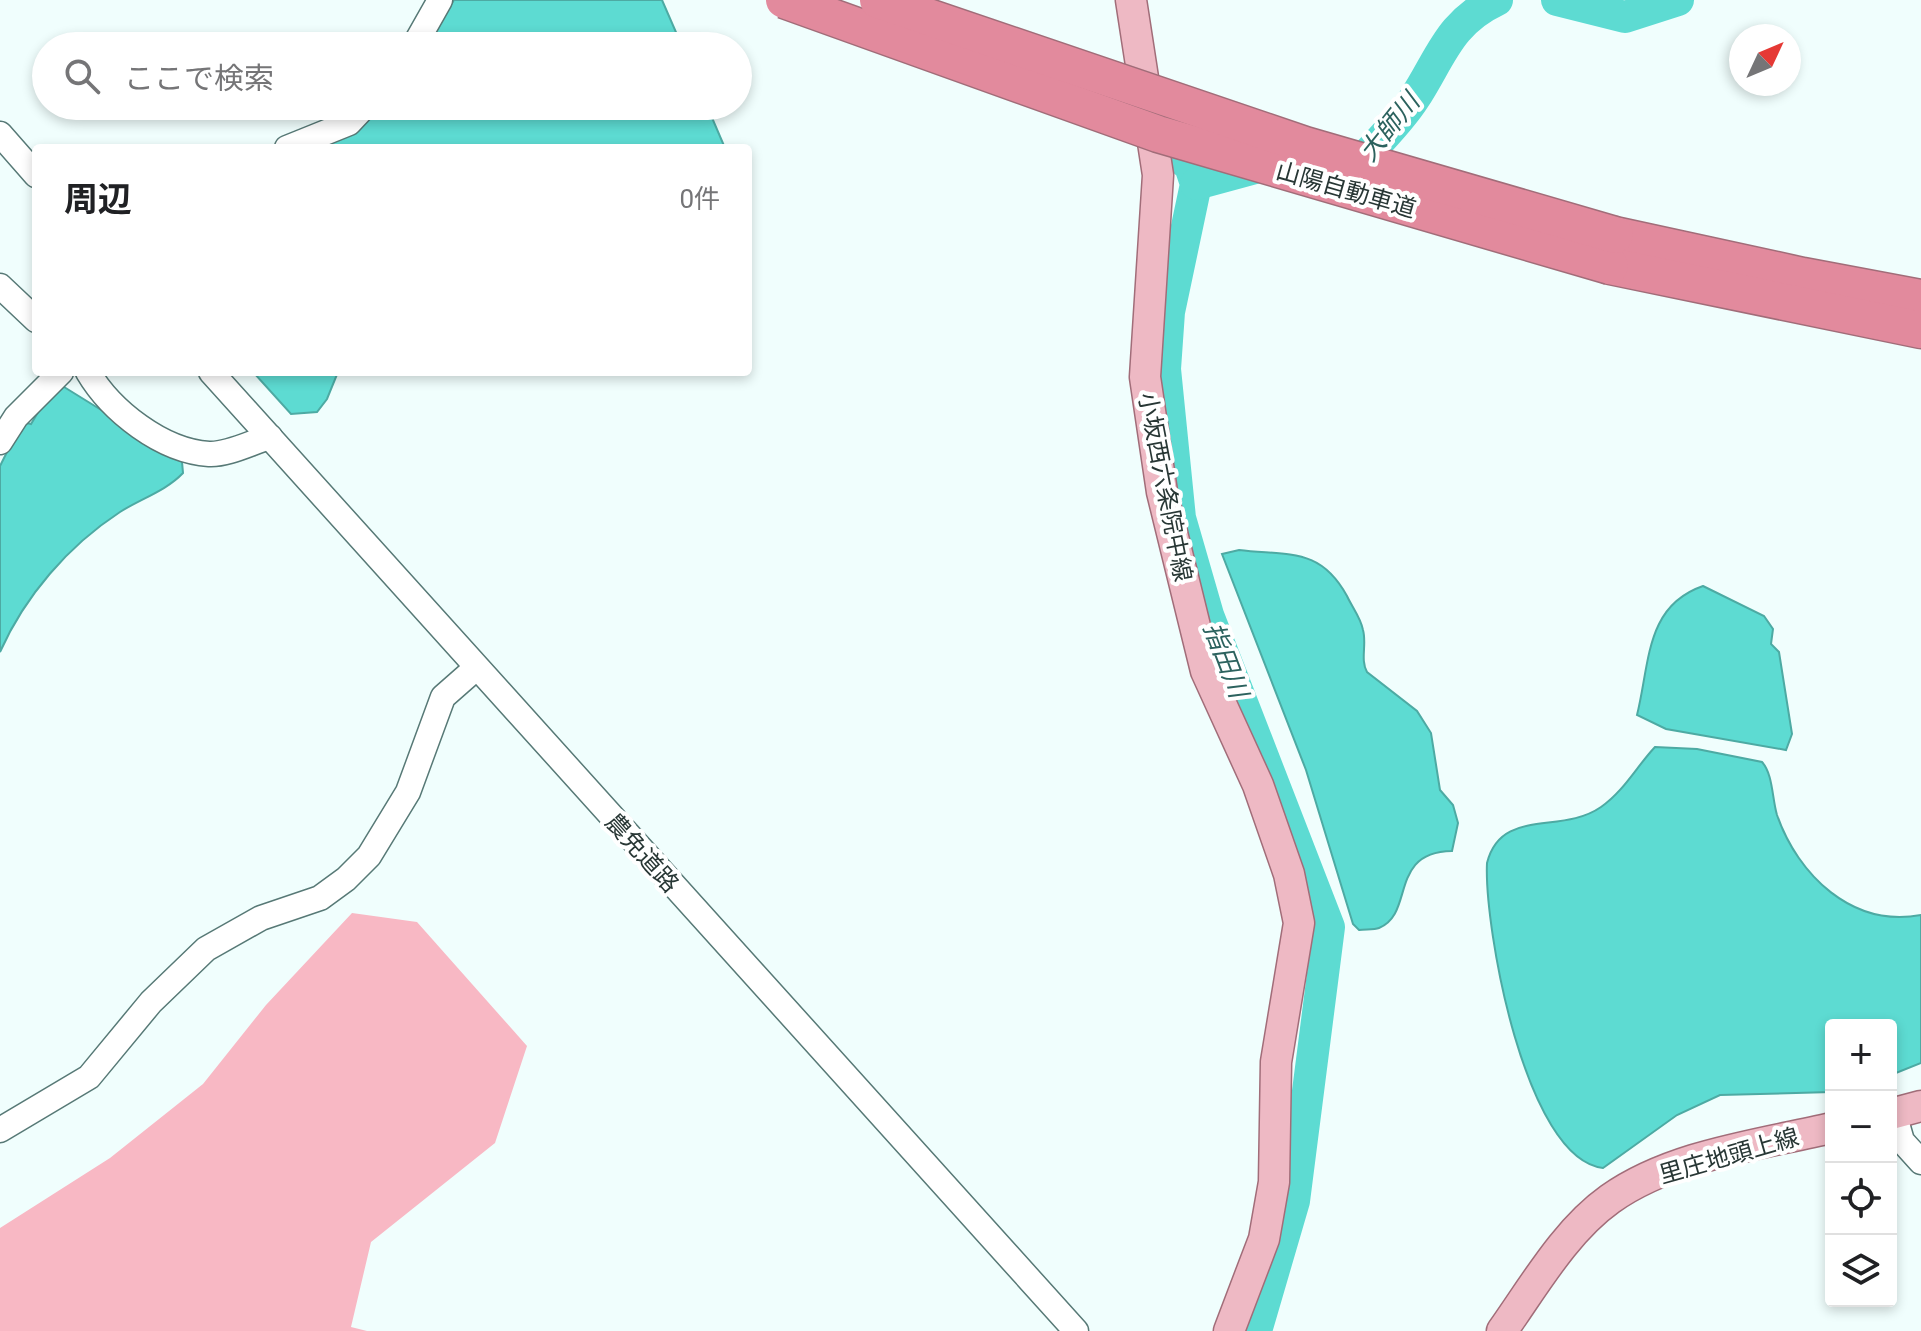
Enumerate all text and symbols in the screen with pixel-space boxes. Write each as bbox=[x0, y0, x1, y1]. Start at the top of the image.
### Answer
north arrow bbox=[1729, 24, 1801, 96]
search box bbox=[32, 32, 752, 120]
icon: search bbox=[60, 54, 104, 98]
text: ここで検索 bbox=[124, 61, 274, 96]
water label: 大師川 bbox=[1353, 85, 1427, 167]
street label: 山陽自動車道 bbox=[1273, 157, 1419, 223]
text: 周辺 bbox=[64, 179, 132, 219]
text: 0件 bbox=[679, 184, 720, 214]
street label: 小坂西六条院中線 bbox=[1133, 390, 1197, 584]
water label: 指田川 bbox=[1198, 618, 1255, 705]
street label: 農免道路 bbox=[599, 808, 685, 898]
map controls bbox=[1825, 1019, 1897, 1307]
button: + bbox=[1825, 1019, 1897, 1091]
button: − bbox=[1825, 1091, 1897, 1163]
street label: 里庄地頭上線 bbox=[1656, 1123, 1802, 1189]
button: locate bbox=[1825, 1163, 1897, 1235]
button: layers bbox=[1825, 1235, 1897, 1307]

